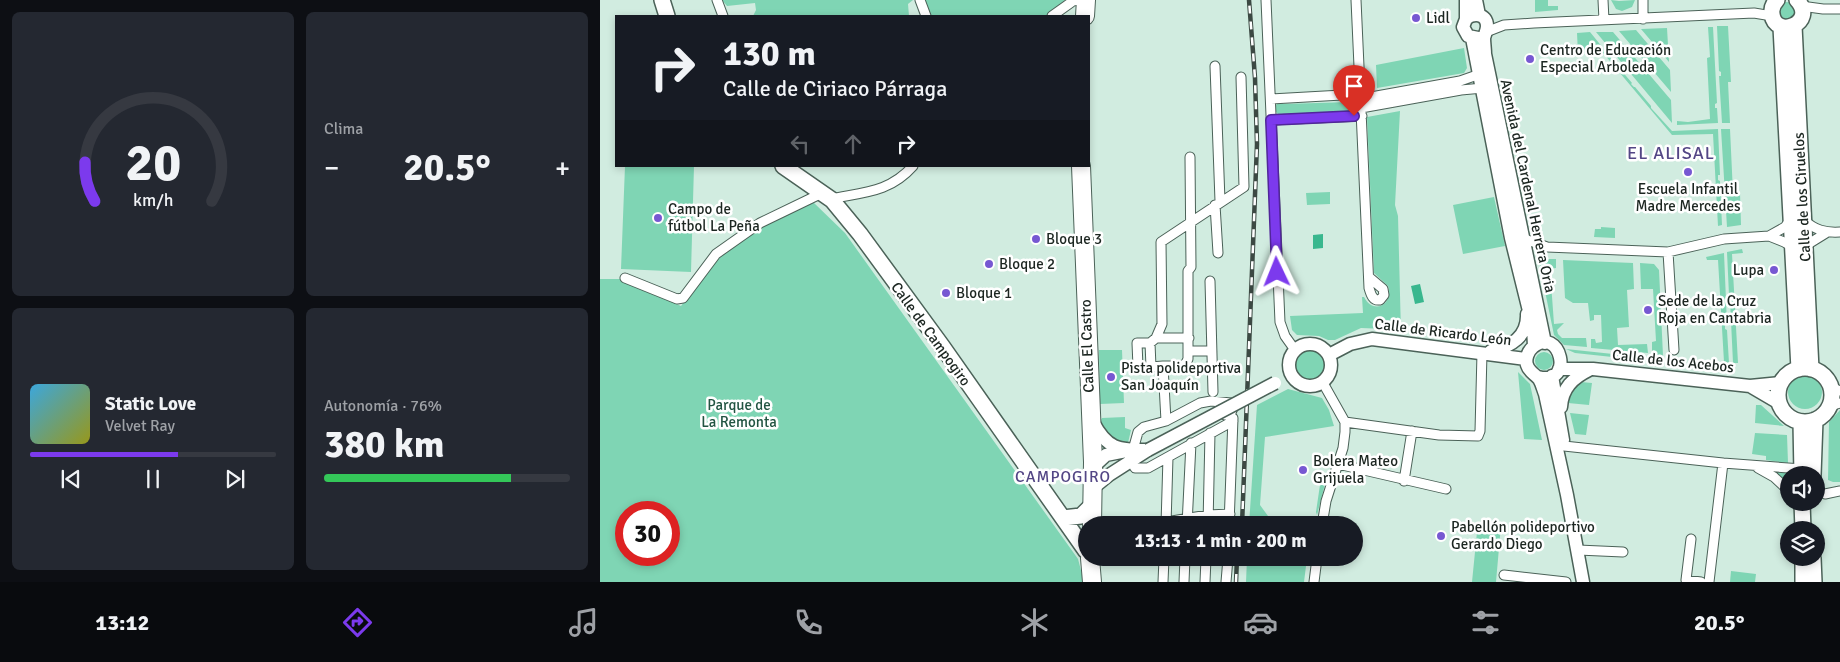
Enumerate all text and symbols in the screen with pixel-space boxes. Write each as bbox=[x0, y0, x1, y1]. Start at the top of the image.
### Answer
place label: Lidl bbox=[1426, 9, 1450, 27]
marker: Lidl bbox=[1410, 12, 1422, 24]
text: 130 m bbox=[723, 32, 816, 75]
icon: right bbox=[640, 35, 705, 100]
place label: Centro de Educación Especial Arboleda bbox=[1540, 41, 1671, 76]
marker: Centro de Educación Especial Arboleda bbox=[1524, 53, 1536, 65]
pin bbox=[1333, 65, 1375, 116]
icon: arrive bbox=[1340, 72, 1368, 100]
text: Calle de Ciriaco Párraga bbox=[723, 75, 947, 102]
street label: Avenida del Cardenal Herrera Oria bbox=[1497, 78, 1559, 294]
text: Clima bbox=[324, 119, 363, 139]
icon: left bbox=[786, 130, 814, 158]
icon: ahead bbox=[839, 130, 867, 158]
icon: right bbox=[892, 130, 920, 158]
text: 20 bbox=[125, 131, 181, 195]
street label: Calle de los Ciruelos bbox=[1790, 131, 1814, 262]
district label: EL ALISAL bbox=[1627, 142, 1715, 164]
text: 20.5° bbox=[403, 144, 491, 191]
text: − bbox=[324, 151, 339, 185]
text: + bbox=[555, 151, 570, 185]
marker: Escuela Infantil Madre Mercedes bbox=[1682, 166, 1694, 178]
place label: Escuela Infantil Madre Mercedes bbox=[1635, 180, 1741, 215]
text: km/h bbox=[133, 189, 173, 211]
place label: Campo de fútbol La Peña bbox=[668, 200, 760, 235]
marker: Campo de fútbol La Peña bbox=[652, 212, 664, 224]
place label: Bloque 3 bbox=[1046, 230, 1102, 248]
marker: Bloque 3 bbox=[1030, 233, 1042, 245]
position arrow bbox=[1250, 245, 1302, 297]
place label: Bloque 2 bbox=[999, 255, 1055, 273]
marker: Bloque 2 bbox=[983, 258, 995, 270]
place label: Lupa bbox=[1733, 261, 1764, 279]
marker: Lupa bbox=[1768, 264, 1780, 276]
street label: Calle de Campogiro bbox=[887, 279, 975, 390]
place label: Bloque 1 bbox=[956, 284, 1012, 302]
marker: Bloque 1 bbox=[940, 287, 952, 299]
place label: Sede de la Cruz Roja en Cantabria bbox=[1658, 292, 1772, 327]
street label: Calle El Castro bbox=[1076, 299, 1098, 393]
marker: Sede de la Cruz Roja en Cantabria bbox=[1642, 304, 1654, 316]
street label: Calle de Ricardo León bbox=[1374, 315, 1512, 349]
street label: Calle de los Acebos bbox=[1611, 346, 1735, 376]
place label: Pista polideportiva San Joaquín bbox=[1121, 359, 1241, 394]
marker: Pista polideportiva San Joaquín bbox=[1105, 371, 1117, 383]
text: Static Love bbox=[105, 392, 196, 416]
text: Autonomía · 76% bbox=[324, 396, 442, 416]
park label: Parque de La Remonta bbox=[701, 396, 777, 431]
text: Velvet Ray bbox=[105, 416, 175, 436]
text: 380 km bbox=[324, 421, 445, 468]
place label: Bolera Mateo Grijuela bbox=[1313, 452, 1398, 487]
marker: Bolera Mateo Grijuela bbox=[1297, 464, 1309, 476]
icon: previous bbox=[57, 465, 85, 493]
icon: pause bbox=[139, 465, 167, 493]
icon: next bbox=[221, 465, 249, 493]
map controls bbox=[1780, 466, 1825, 566]
button: sound bbox=[1780, 466, 1825, 511]
district label: CAMPOGIRO bbox=[1015, 467, 1111, 487]
speed limit sign: 30 bbox=[615, 501, 680, 566]
place label: Pabellón polideportivo Gerardo Diego bbox=[1451, 518, 1595, 553]
button: layers bbox=[1780, 521, 1825, 566]
text: 13:13 · 1 min · 200 m bbox=[1134, 529, 1307, 553]
marker: Pabellón polideportivo Gerardo Diego bbox=[1435, 530, 1447, 542]
icon: directions bbox=[340, 605, 375, 640]
icon: music bbox=[566, 605, 601, 640]
icon: phone bbox=[791, 605, 826, 640]
icon: climate bbox=[1017, 605, 1052, 640]
icon: car bbox=[1243, 605, 1278, 640]
icon: filters bbox=[1468, 605, 1503, 640]
text: 13:12 bbox=[95, 609, 149, 636]
text: 20.5° bbox=[1694, 609, 1745, 636]

